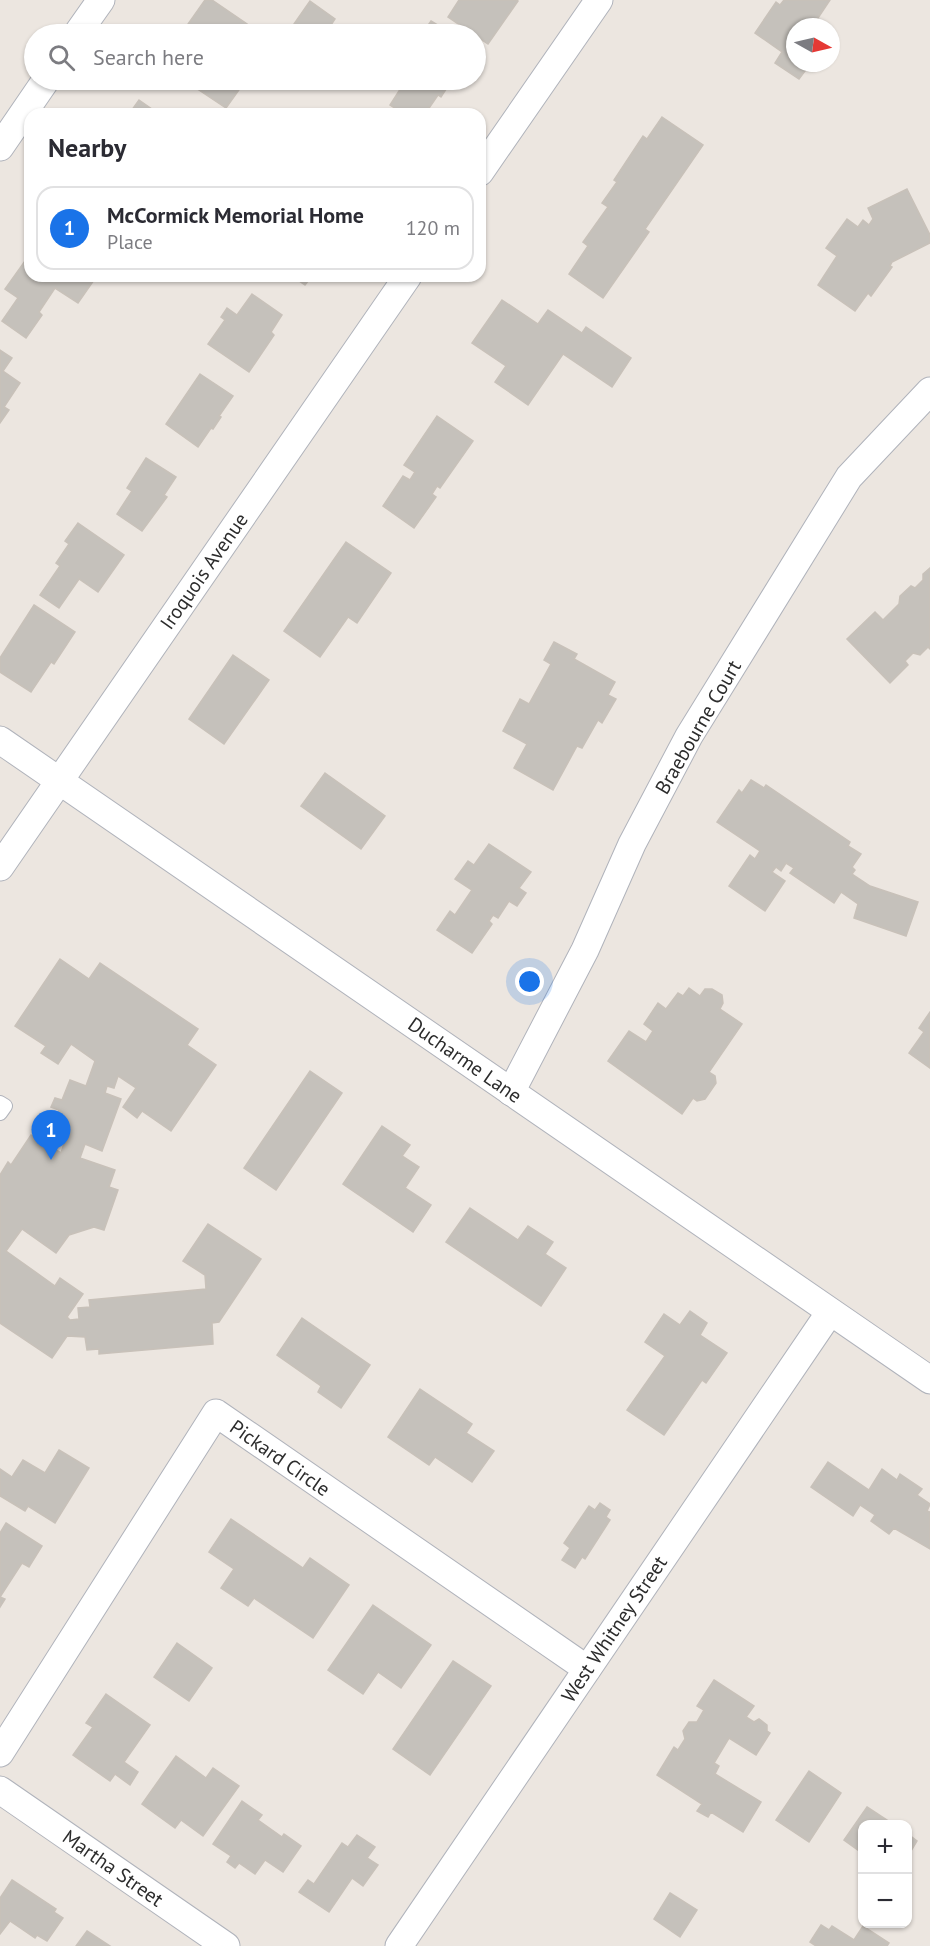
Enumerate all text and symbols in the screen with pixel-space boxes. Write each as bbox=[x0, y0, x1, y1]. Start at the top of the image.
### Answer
north arrow bbox=[786, 18, 840, 72]
search box bbox=[24, 24, 486, 90]
icon: search bbox=[45, 41, 78, 74]
text: Search here bbox=[93, 43, 204, 71]
text: Nearby bbox=[48, 131, 126, 164]
text: McCormick Memorial Home bbox=[107, 201, 364, 229]
text: 1 bbox=[64, 215, 75, 241]
text: 120 m bbox=[406, 215, 460, 241]
text: Place bbox=[107, 229, 153, 255]
street label: Iroquois Avenue bbox=[154, 508, 254, 634]
street label: Braebourne Court bbox=[649, 655, 747, 799]
your location bbox=[515, 967, 544, 996]
street label: Ducharme Lane bbox=[403, 1011, 527, 1109]
pin: 1 bbox=[32, 1110, 70, 1160]
street label: Pickard Circle bbox=[225, 1414, 335, 1502]
street label: West Whitney Street bbox=[555, 1551, 673, 1707]
map controls bbox=[858, 1820, 912, 1928]
button: + bbox=[858, 1820, 912, 1874]
street label: Martha Street bbox=[58, 1824, 169, 1912]
button: − bbox=[858, 1874, 912, 1928]

